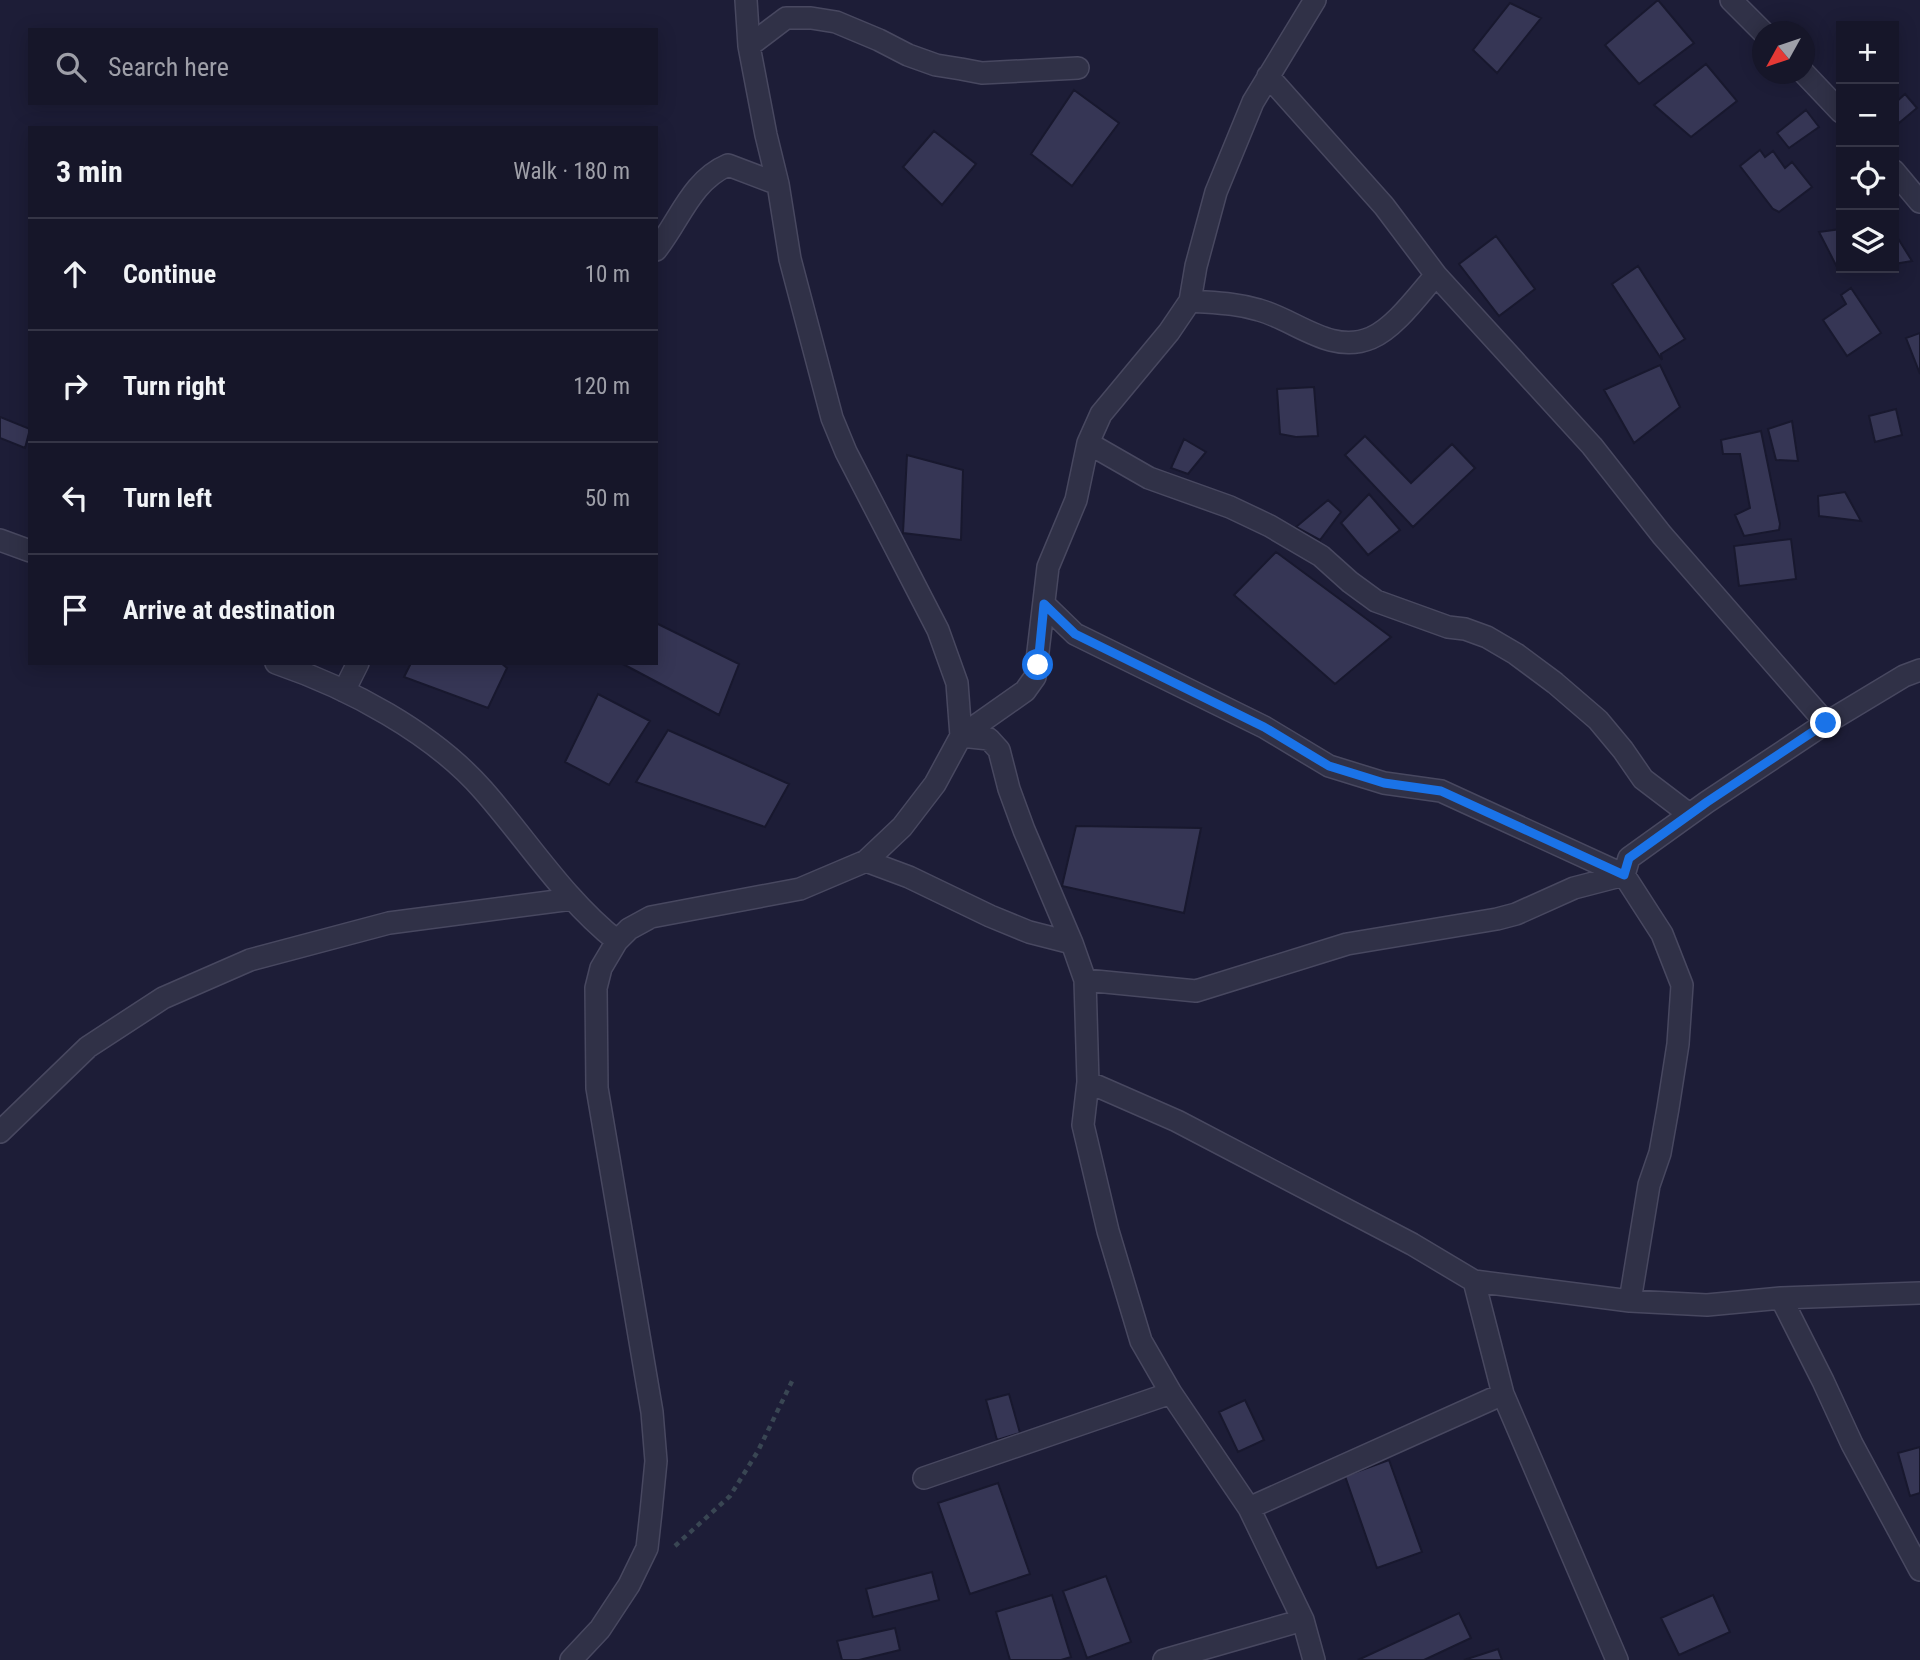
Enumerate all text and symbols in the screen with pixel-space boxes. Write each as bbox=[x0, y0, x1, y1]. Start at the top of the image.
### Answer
north arrow bbox=[1752, 21, 1815, 84]
map controls bbox=[1836, 21, 1899, 273]
button: + bbox=[1836, 21, 1899, 84]
search box bbox=[28, 28, 658, 105]
icon: search bbox=[52, 48, 90, 86]
text: Search here bbox=[108, 52, 229, 82]
button: − bbox=[1836, 84, 1899, 147]
button: locate bbox=[1836, 147, 1899, 210]
text: 3 min bbox=[56, 154, 123, 189]
text: Walk · 180 m bbox=[513, 158, 630, 185]
button: layers bbox=[1836, 210, 1899, 273]
icon: ahead bbox=[56, 255, 94, 293]
text: Continue bbox=[123, 259, 216, 289]
text: 10 m bbox=[585, 261, 630, 288]
icon: right bbox=[56, 367, 94, 405]
text: Turn right bbox=[123, 371, 225, 401]
text: 120 m bbox=[573, 373, 630, 400]
icon: left bbox=[56, 479, 94, 517]
text: Turn left bbox=[123, 483, 212, 513]
text: 50 m bbox=[585, 485, 630, 512]
icon: arrive bbox=[56, 591, 94, 629]
text: Arrive at destination bbox=[123, 595, 335, 625]
route start bbox=[1022, 649, 1053, 680]
route end bbox=[1810, 707, 1841, 738]

